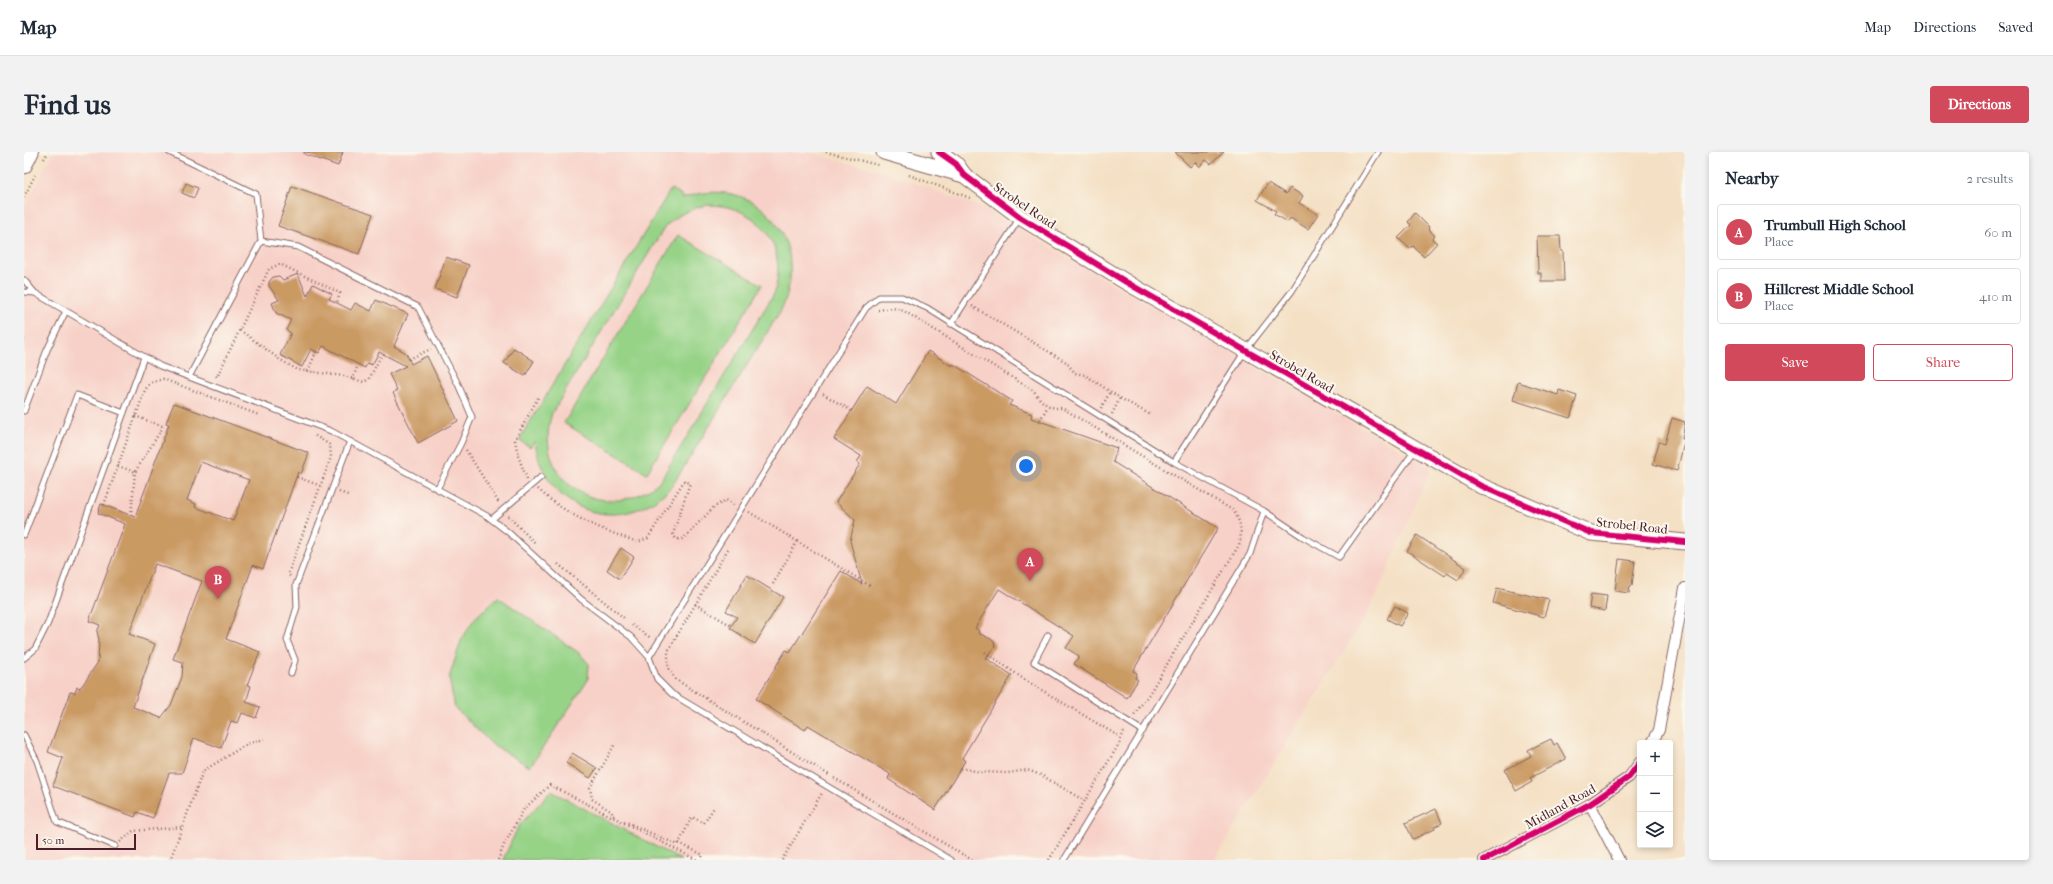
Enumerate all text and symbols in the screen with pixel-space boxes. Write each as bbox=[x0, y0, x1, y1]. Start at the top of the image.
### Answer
text: Map bbox=[20, 17, 56, 39]
text: Map bbox=[1864, 19, 1891, 36]
text: Directions bbox=[1913, 19, 1976, 36]
text: Saved bbox=[1998, 19, 2033, 36]
button: Directions bbox=[1930, 86, 2029, 123]
text: Find us bbox=[24, 88, 111, 121]
text: Nearby bbox=[1725, 168, 1779, 188]
text: 2 results bbox=[1967, 171, 2013, 186]
street label: Strobel Road bbox=[991, 179, 1059, 232]
text: Trumbull High School bbox=[1764, 216, 1906, 234]
text: A bbox=[1735, 225, 1743, 240]
text: 60 m bbox=[1984, 225, 2012, 240]
text: Place bbox=[1764, 234, 1794, 249]
text: Hillcrest Middle School bbox=[1764, 280, 1914, 298]
text: B bbox=[1735, 289, 1743, 304]
text: 410 m bbox=[1979, 289, 2012, 304]
text: Place bbox=[1764, 298, 1794, 313]
button: Save bbox=[1725, 344, 1865, 381]
button: Share bbox=[1873, 344, 2013, 381]
street label: Strobel Road bbox=[1267, 347, 1337, 396]
your location bbox=[1016, 456, 1036, 476]
street label: Strobel Road bbox=[1595, 514, 1669, 537]
pin: A bbox=[1017, 548, 1043, 581]
pin: B bbox=[205, 566, 231, 599]
map controls bbox=[1637, 740, 1673, 848]
button: + bbox=[1637, 740, 1673, 776]
button: − bbox=[1637, 776, 1673, 812]
street label: Midland Road bbox=[1522, 780, 1599, 832]
button: layers bbox=[1637, 812, 1673, 848]
scale bar bbox=[36, 832, 136, 851]
text: 50 m bbox=[42, 834, 64, 847]

